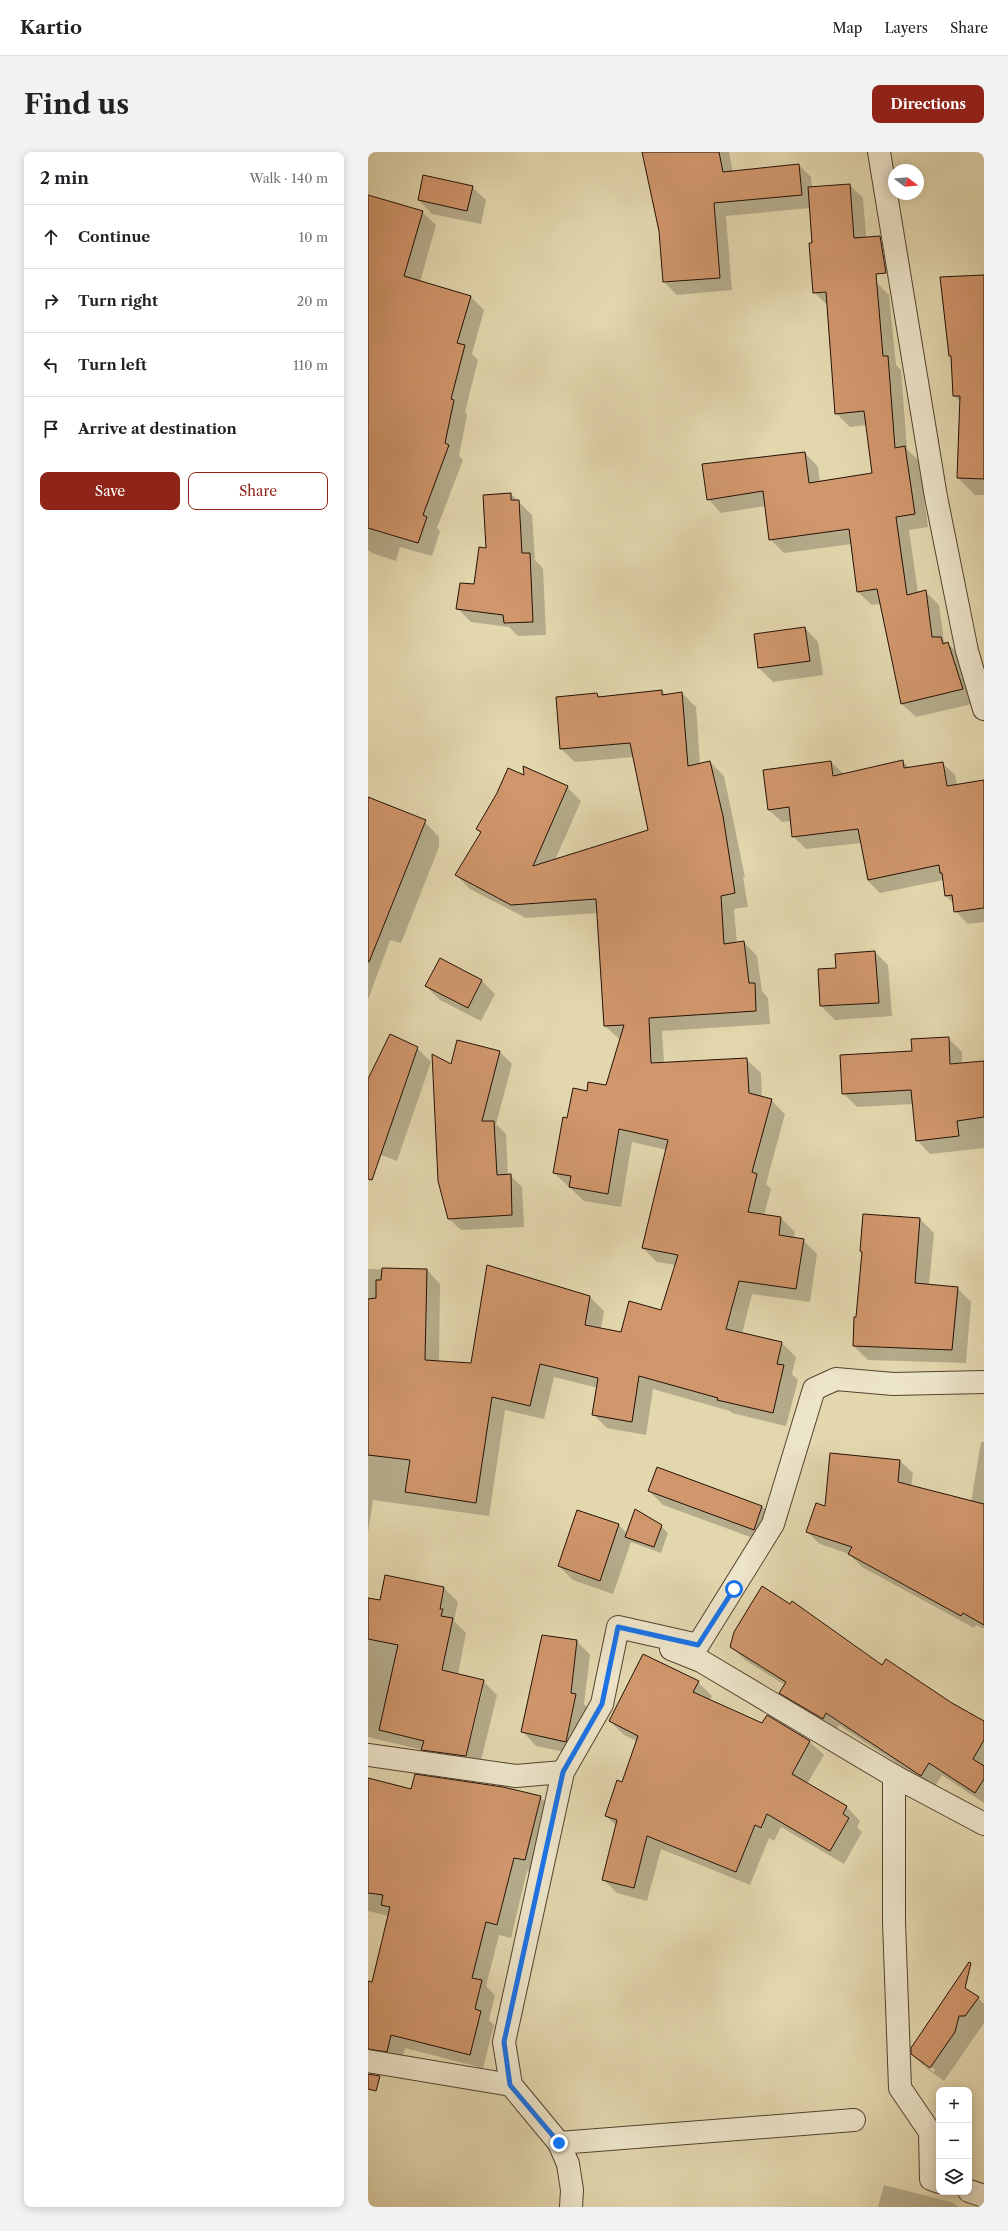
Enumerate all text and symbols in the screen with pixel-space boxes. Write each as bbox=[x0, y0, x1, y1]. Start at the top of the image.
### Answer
text: Kartio bbox=[20, 16, 82, 39]
text: Map bbox=[832, 19, 862, 37]
text: Layers bbox=[884, 19, 928, 37]
text: Share bbox=[950, 19, 988, 37]
button: Directions bbox=[872, 85, 984, 123]
text: Find us bbox=[24, 87, 129, 121]
north arrow bbox=[888, 164, 924, 200]
text: 2 min bbox=[40, 168, 89, 188]
text: Walk · 140 m bbox=[250, 170, 328, 186]
icon: ahead bbox=[40, 226, 62, 248]
text: Continue bbox=[78, 227, 150, 246]
text: 10 m bbox=[299, 229, 328, 245]
icon: right bbox=[40, 290, 62, 312]
text: Turn right bbox=[78, 291, 158, 310]
text: 20 m bbox=[297, 293, 328, 309]
icon: left bbox=[40, 354, 62, 376]
text: Turn left bbox=[78, 355, 147, 374]
text: 110 m bbox=[293, 357, 328, 373]
icon: arrive bbox=[40, 418, 62, 440]
text: Arrive at destination bbox=[78, 419, 237, 438]
button: Save bbox=[40, 472, 180, 510]
button: Share bbox=[188, 472, 328, 510]
route start bbox=[725, 1580, 743, 1598]
map controls bbox=[936, 2087, 972, 2195]
button: + bbox=[936, 2087, 972, 2123]
button: − bbox=[936, 2123, 972, 2159]
route end bbox=[550, 2134, 568, 2152]
button: layers bbox=[936, 2159, 972, 2195]

